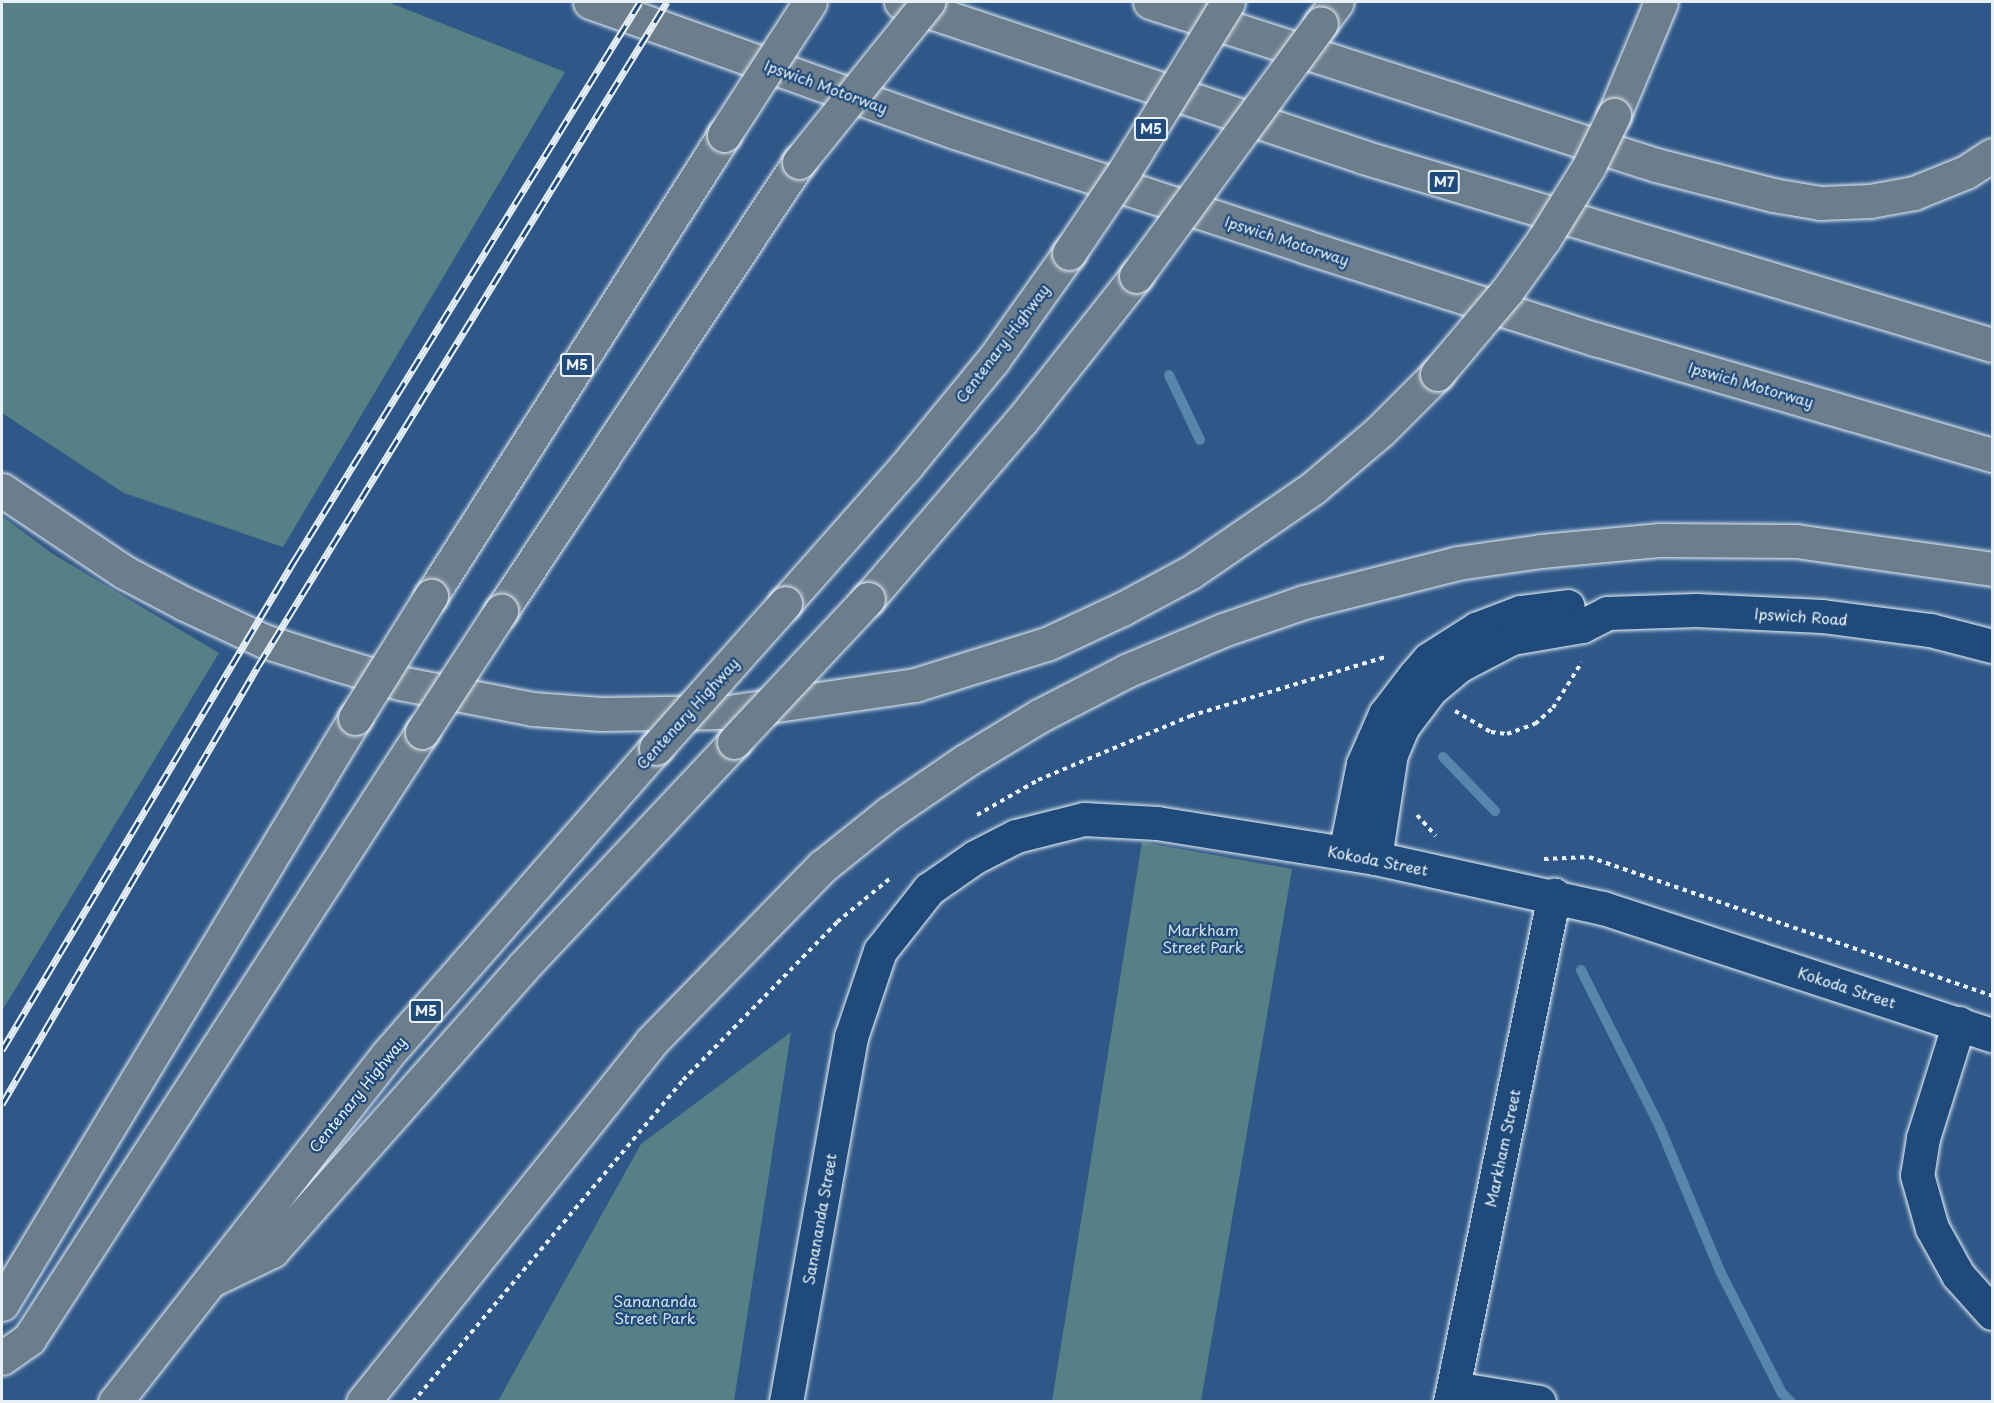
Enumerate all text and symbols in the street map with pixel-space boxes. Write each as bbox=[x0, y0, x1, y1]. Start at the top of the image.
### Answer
street label: Ipswich Motorway bbox=[762, 55, 890, 117]
road number: M5 bbox=[1133, 118, 1169, 140]
road number: M7 bbox=[1428, 171, 1460, 193]
street label: Ipswich Motorway bbox=[1223, 211, 1351, 269]
street label: Centenary Highway bbox=[952, 280, 1052, 406]
road number: M5 bbox=[559, 354, 595, 376]
street label: Ipswich Motorway bbox=[1686, 358, 1816, 410]
street label: Ipswich Road bbox=[1754, 604, 1848, 628]
street label: Centenary Highway bbox=[632, 654, 742, 772]
street label: Kokoda Street bbox=[1326, 841, 1430, 879]
park label: Markham Street Park bbox=[1161, 920, 1245, 955]
street label: Kokoda Street bbox=[1796, 963, 1898, 1011]
road number: M5 bbox=[408, 1000, 444, 1022]
street label: Centenary Highway bbox=[305, 1033, 409, 1155]
street label: Markham Street bbox=[1481, 1087, 1523, 1209]
street label: Sanananda Street bbox=[799, 1152, 839, 1286]
park label: Sanananda Street Park bbox=[613, 1291, 697, 1326]

